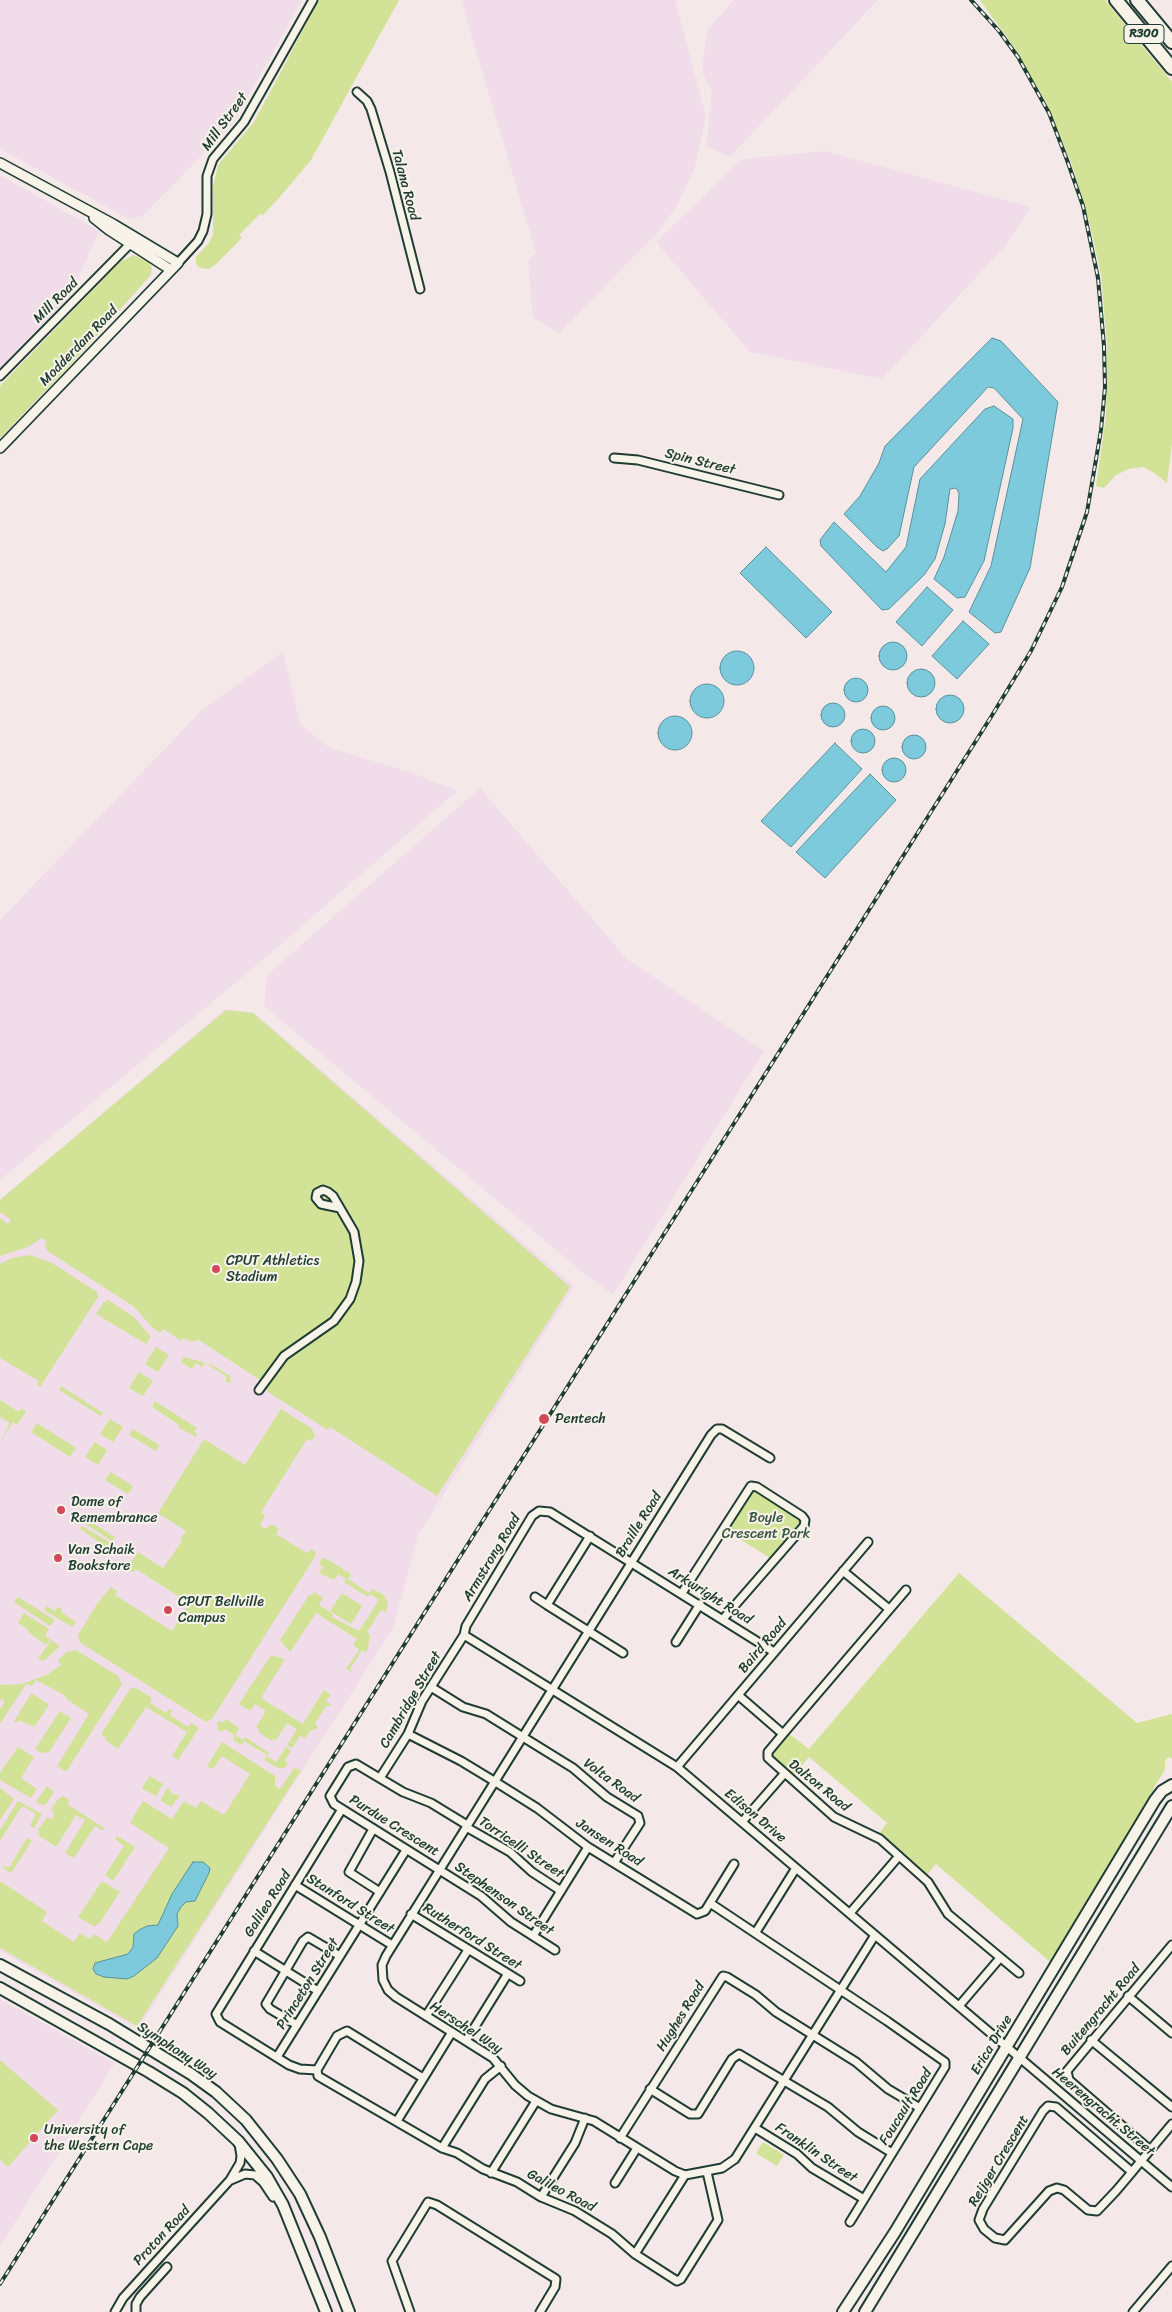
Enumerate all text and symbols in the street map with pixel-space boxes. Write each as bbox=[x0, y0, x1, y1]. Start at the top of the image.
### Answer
road number: R300 bbox=[1124, 24, 1164, 44]
street label: Mill Street bbox=[198, 90, 252, 154]
street label: Talana Road bbox=[387, 148, 423, 222]
street label: Mill Road bbox=[30, 275, 82, 327]
street label: Modderdam Road bbox=[36, 302, 122, 390]
street label: Spin Street bbox=[663, 445, 737, 479]
place label: CPUT Athletics Stadium bbox=[226, 1253, 319, 1285]
marker: CPUT Athletics Stadium bbox=[210, 1263, 222, 1275]
place label: Pentech bbox=[555, 1411, 606, 1427]
marker: Pentech bbox=[537, 1412, 551, 1426]
street label: Braille Road bbox=[612, 1489, 666, 1561]
place label: Dome of Remembrance bbox=[71, 1494, 157, 1526]
marker: Dome of Remembrance bbox=[55, 1504, 67, 1516]
park label: Boyle Crescent Park bbox=[722, 1510, 810, 1542]
street label: Armstrong Road bbox=[459, 1511, 525, 1605]
place label: Van Schaik Bookstore bbox=[68, 1542, 135, 1574]
marker: Van Schaik Bookstore bbox=[52, 1552, 64, 1564]
street label: Arkwright Road bbox=[665, 1563, 755, 1629]
place label: CPUT Bellville Campus bbox=[178, 1594, 264, 1626]
marker: CPUT Bellville Campus bbox=[162, 1604, 174, 1616]
street label: Baird Road bbox=[735, 1615, 791, 1677]
street label: Cambridge Street bbox=[376, 1649, 446, 1751]
street label: Volta Road bbox=[580, 1755, 642, 1807]
street label: Dalton Road bbox=[785, 1756, 853, 1816]
street label: Edison Drive bbox=[721, 1785, 789, 1847]
street label: Purdue Crescent bbox=[346, 1792, 442, 1860]
street label: Torricelli Street bbox=[475, 1813, 567, 1883]
street label: Jansen Road bbox=[573, 1815, 645, 1871]
street label: Stephenson Street bbox=[451, 1859, 557, 1939]
street label: Galileo Road bbox=[241, 1868, 295, 1940]
street label: Stanford Street bbox=[303, 1870, 397, 1938]
street label: Rutherford Street bbox=[420, 1900, 524, 1974]
street label: Princeton Street bbox=[273, 1935, 343, 2033]
street label: Buitengracht Road bbox=[1058, 1961, 1144, 2059]
street label: Hughes Road bbox=[653, 1979, 709, 2055]
street label: Herschel Way bbox=[426, 1998, 506, 2058]
street label: Erica Drive bbox=[968, 2012, 1016, 2078]
street label: Symphony Way bbox=[134, 2019, 220, 2083]
street label: Heerengracht Street bbox=[1048, 2064, 1158, 2160]
street label: Foucault Road bbox=[876, 2066, 936, 2148]
street label: Reijger Crescent bbox=[965, 2112, 1033, 2210]
street label: Franklin Street bbox=[772, 2119, 860, 2187]
place label: University of the Western Cape bbox=[44, 2122, 153, 2154]
marker: University of the Western Cape bbox=[28, 2132, 40, 2144]
street label: Galileo Road bbox=[524, 2166, 598, 2216]
street label: Proton Road bbox=[130, 2203, 194, 2269]

